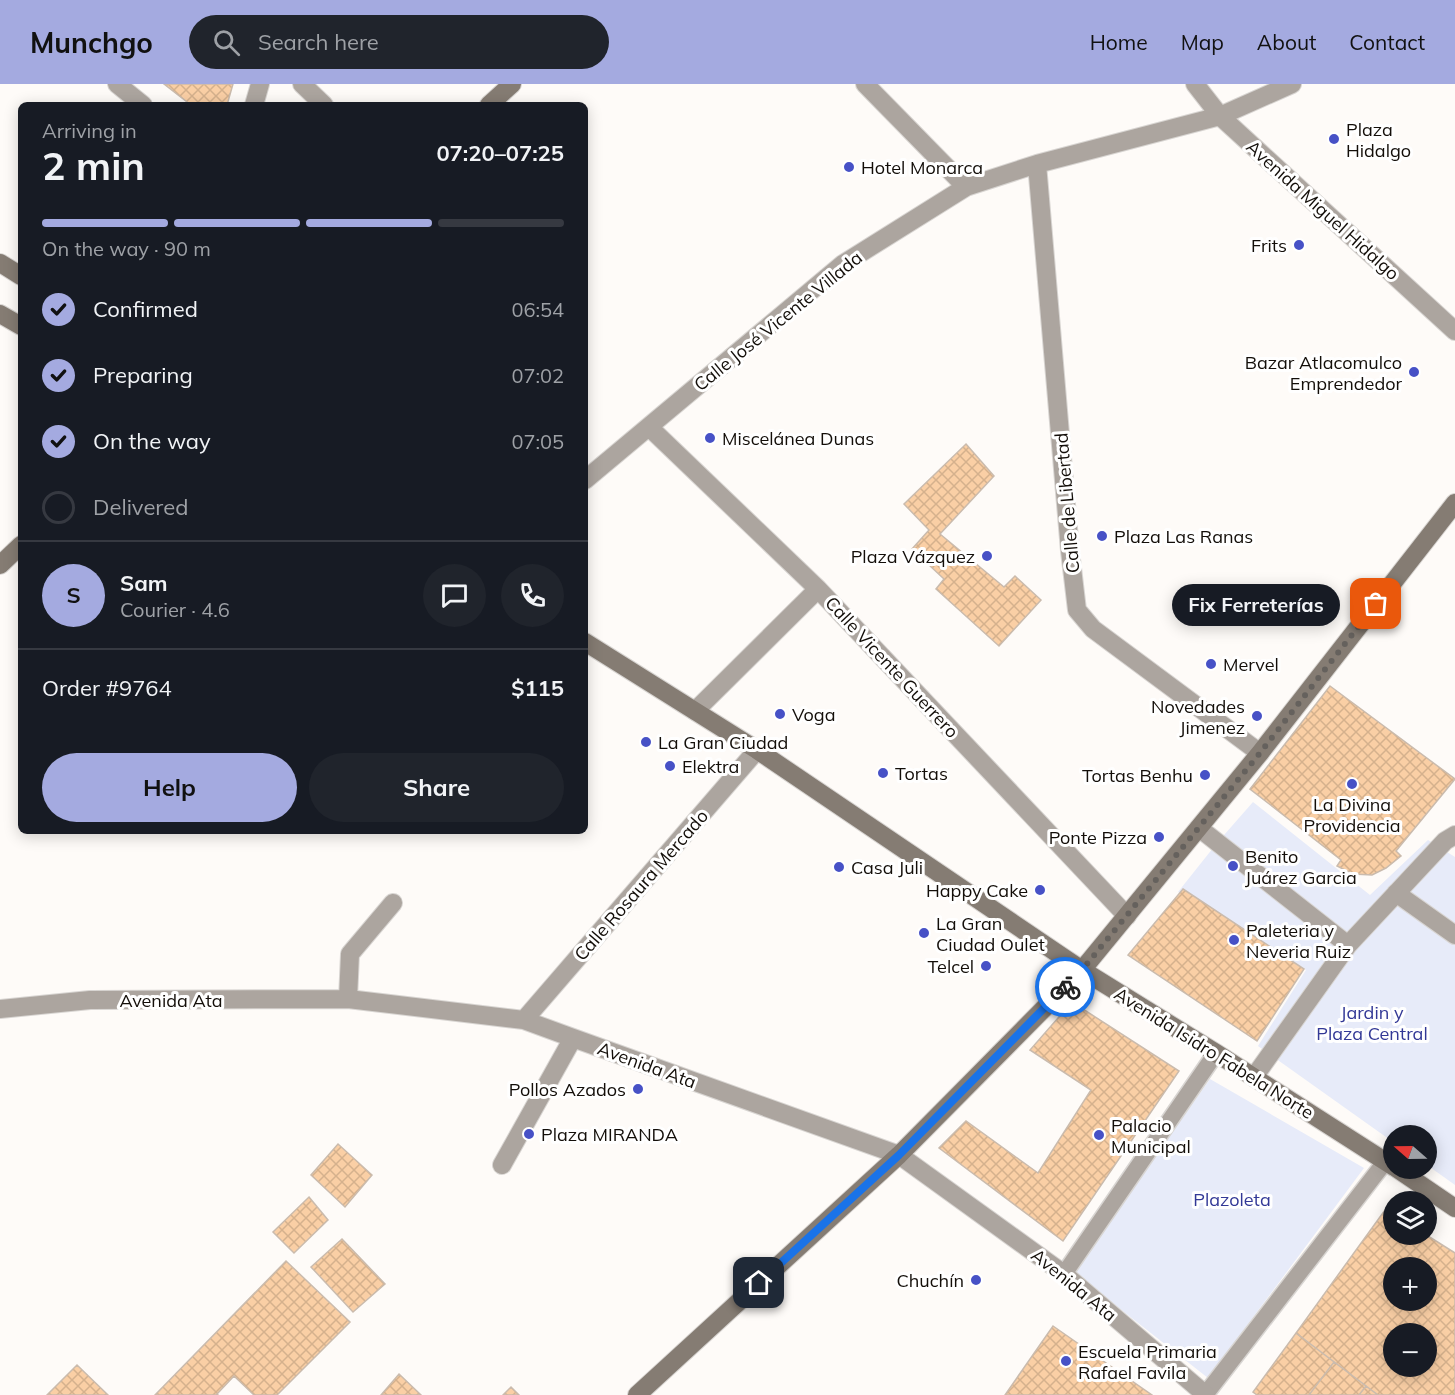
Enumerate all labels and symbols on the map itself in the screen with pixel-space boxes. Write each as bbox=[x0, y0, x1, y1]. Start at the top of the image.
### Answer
place label: Plaza Hidalgo bbox=[1346, 118, 1411, 162]
marker: Plaza Hidalgo bbox=[1327, 132, 1341, 146]
street label: Avenida Miguel Hidalgo bbox=[1242, 135, 1404, 285]
place label: Hotel Monarca bbox=[861, 156, 983, 179]
marker: Hotel Monarca bbox=[842, 160, 856, 174]
place label: Frits bbox=[1251, 234, 1287, 257]
marker: Frits bbox=[1292, 238, 1306, 252]
street label: Calle José Vicente Villada bbox=[689, 246, 867, 396]
place label: Bazar Atlacomulco Emprendedor bbox=[1245, 351, 1402, 395]
marker: Bazar Atlacomulco Emprendedor bbox=[1407, 365, 1421, 379]
place label: Miscelánea Dunas bbox=[722, 427, 874, 450]
marker: Miscelánea Dunas bbox=[703, 431, 717, 445]
street label: Calle de Libertad bbox=[1049, 432, 1085, 574]
place label: Plaza Las Ranas bbox=[1114, 525, 1253, 548]
marker: Plaza Las Ranas bbox=[1095, 529, 1109, 543]
place label: Plaza Vázquez bbox=[851, 545, 975, 568]
marker: Plaza Vázquez bbox=[980, 549, 994, 563]
pin bbox=[1350, 578, 1401, 629]
callout: Fix Ferreterías bbox=[1172, 583, 1340, 625]
street label: Calle Vicente Guerrero bbox=[820, 591, 964, 743]
place label: Mervel bbox=[1223, 653, 1279, 676]
marker: Mervel bbox=[1204, 657, 1218, 671]
place label: Novedades Jimenez bbox=[1151, 695, 1245, 739]
place label: Voga bbox=[792, 703, 835, 726]
marker: Voga bbox=[773, 707, 787, 721]
marker: Novedades Jimenez bbox=[1250, 709, 1264, 723]
place label: La Gran Ciudad bbox=[658, 731, 788, 754]
marker: La Gran Ciudad bbox=[639, 735, 653, 749]
place label: Elektra bbox=[682, 755, 739, 778]
marker: Elektra bbox=[663, 759, 677, 773]
place label: Tortas bbox=[895, 762, 948, 785]
place label: Tortas Benhu bbox=[1082, 764, 1193, 787]
marker: Tortas bbox=[876, 766, 890, 780]
marker: Tortas Benhu bbox=[1198, 768, 1212, 782]
marker: La Divina Providencia bbox=[1345, 777, 1359, 791]
place label: La Divina Providencia bbox=[1303, 793, 1401, 837]
street label: Calle Rosaura Mercado bbox=[569, 805, 713, 965]
place label: Ponte Pizza bbox=[1049, 826, 1147, 849]
marker: Ponte Pizza bbox=[1152, 830, 1166, 844]
place label: Benito Juárez Garcia bbox=[1245, 845, 1357, 889]
place label: Casa Juli bbox=[851, 856, 923, 879]
marker: Benito Juárez Garcia bbox=[1226, 859, 1240, 873]
marker: Casa Juli bbox=[832, 860, 846, 874]
place label: Happy Cake bbox=[926, 879, 1028, 902]
marker: Happy Cake bbox=[1033, 883, 1047, 897]
place label: La Gran Ciudad Oulet bbox=[936, 912, 1045, 956]
place label: Paleteria y Neveria Ruiz bbox=[1246, 919, 1351, 963]
marker: La Gran Ciudad Oulet bbox=[917, 926, 931, 940]
marker: Paleteria y Neveria Ruiz bbox=[1227, 933, 1241, 947]
place label: Telcel bbox=[928, 955, 974, 978]
courier bbox=[1035, 957, 1095, 1017]
marker: Telcel bbox=[979, 959, 993, 973]
street label: Avenida Isidro Fabela Norte bbox=[1110, 982, 1318, 1124]
street label: Avenida Ata bbox=[119, 989, 223, 1012]
park label: Jardin y Plaza Central bbox=[1316, 1001, 1428, 1045]
street label: Avenida Ata bbox=[595, 1037, 699, 1093]
place label: Pollos Azados bbox=[509, 1078, 626, 1101]
marker: Pollos Azados bbox=[631, 1082, 645, 1096]
place label: Palacio Municipal bbox=[1111, 1114, 1191, 1158]
place label: Plaza MIRANDA bbox=[541, 1123, 678, 1146]
north arrow bbox=[1383, 1125, 1437, 1179]
marker: Plaza MIRANDA bbox=[522, 1127, 536, 1141]
marker: Palacio Municipal bbox=[1092, 1128, 1106, 1142]
park label: Plazoleta bbox=[1193, 1188, 1271, 1211]
street label: Avenida Ata bbox=[1027, 1244, 1121, 1326]
pin bbox=[733, 1257, 784, 1308]
place label: Chuchín bbox=[896, 1269, 964, 1292]
marker: Chuchín bbox=[969, 1273, 983, 1287]
place label: Escuela Primaria Rafael Favila bbox=[1078, 1340, 1217, 1384]
marker: Escuela Primaria Rafael Favila bbox=[1059, 1354, 1073, 1368]

